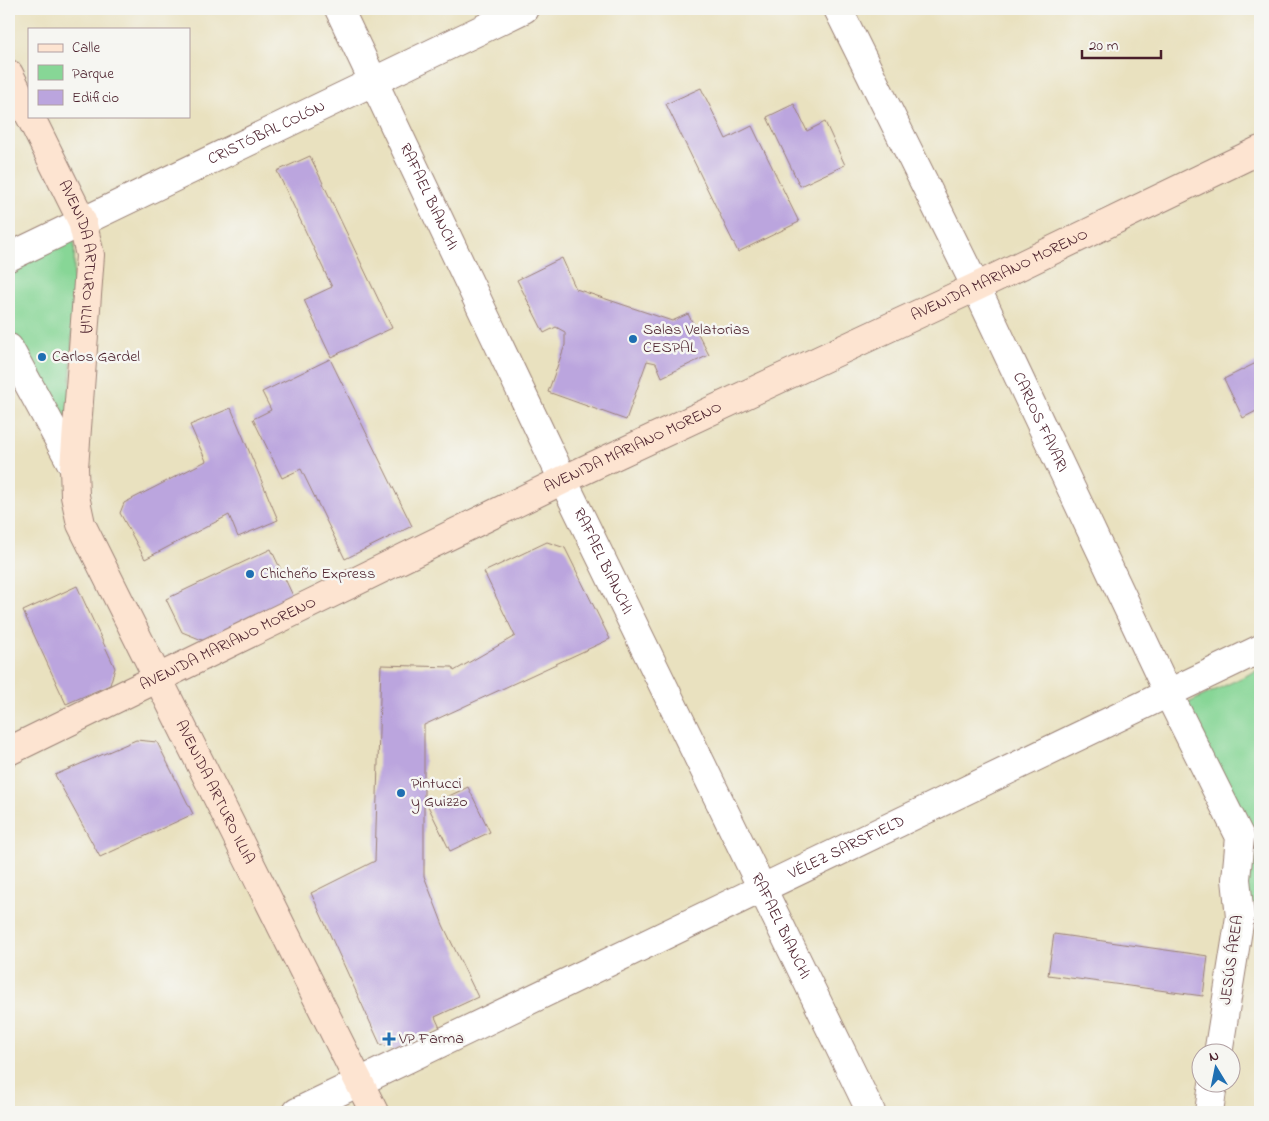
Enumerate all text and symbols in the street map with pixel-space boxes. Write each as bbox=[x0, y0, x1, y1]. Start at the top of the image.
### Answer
legend bbox=[28, 28, 190, 118]
scale bar bbox=[1082, 28, 1160, 60]
text: 20 m bbox=[1089, 35, 1119, 57]
text: Calle bbox=[72, 37, 100, 59]
text: Parque bbox=[72, 63, 114, 85]
text: Edificio bbox=[72, 87, 119, 109]
street label: CRISTÓBAL COLÓN bbox=[204, 94, 330, 172]
street label: RAFAEL BIANCHI bbox=[393, 139, 464, 254]
street label: AVENIDA ARTURO ILLIA bbox=[52, 176, 102, 335]
street label: AVENIDA MARIANO MORENO bbox=[907, 223, 1092, 328]
place label: Salas Velatorias CESPAL bbox=[643, 318, 750, 360]
marker: Salas Velatorias CESPAL bbox=[627, 333, 639, 345]
place label: Carlos Gardel bbox=[52, 345, 140, 369]
marker: Carlos Gardel bbox=[36, 351, 48, 363]
street label: CARLOS FAVARI bbox=[1006, 368, 1074, 476]
street label: AVENIDA MARIANO MORENO bbox=[540, 395, 726, 499]
street label: RAFAEL BIANCHI bbox=[566, 504, 639, 619]
place label: Chicheño Express bbox=[260, 562, 375, 586]
marker: Chicheño Express bbox=[244, 568, 256, 580]
street label: AVENIDA MARIANO MORENO bbox=[136, 590, 321, 697]
street label: AVENIDA ARTURO ILLIA bbox=[169, 716, 261, 868]
place label: Pintucci y Guizzo bbox=[411, 772, 468, 814]
marker: Pintucci y Guizzo bbox=[395, 787, 407, 799]
street label: VÉLEZ SARSFIELD bbox=[784, 809, 909, 886]
street label: RAFAEL BIANCHI bbox=[744, 869, 817, 984]
street label: JESÚS ÁREA bbox=[1214, 913, 1250, 1006]
place label: VP Farma bbox=[398, 1027, 464, 1051]
marker: VP Farma bbox=[383, 1033, 395, 1045]
north arrow bbox=[1192, 1044, 1242, 1094]
text: N bbox=[1208, 1046, 1220, 1068]

